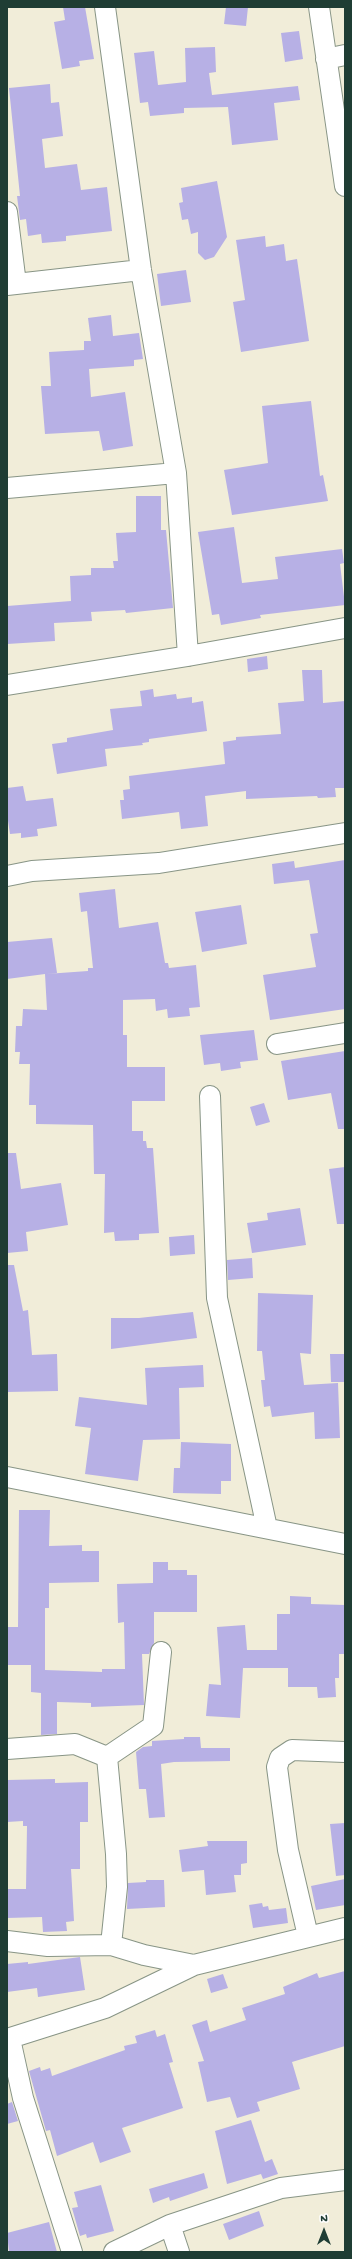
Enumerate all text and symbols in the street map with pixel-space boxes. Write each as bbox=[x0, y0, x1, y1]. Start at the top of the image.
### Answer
north arrow bbox=[304, 2211, 344, 2251]
text: N bbox=[320, 2213, 328, 2225]

